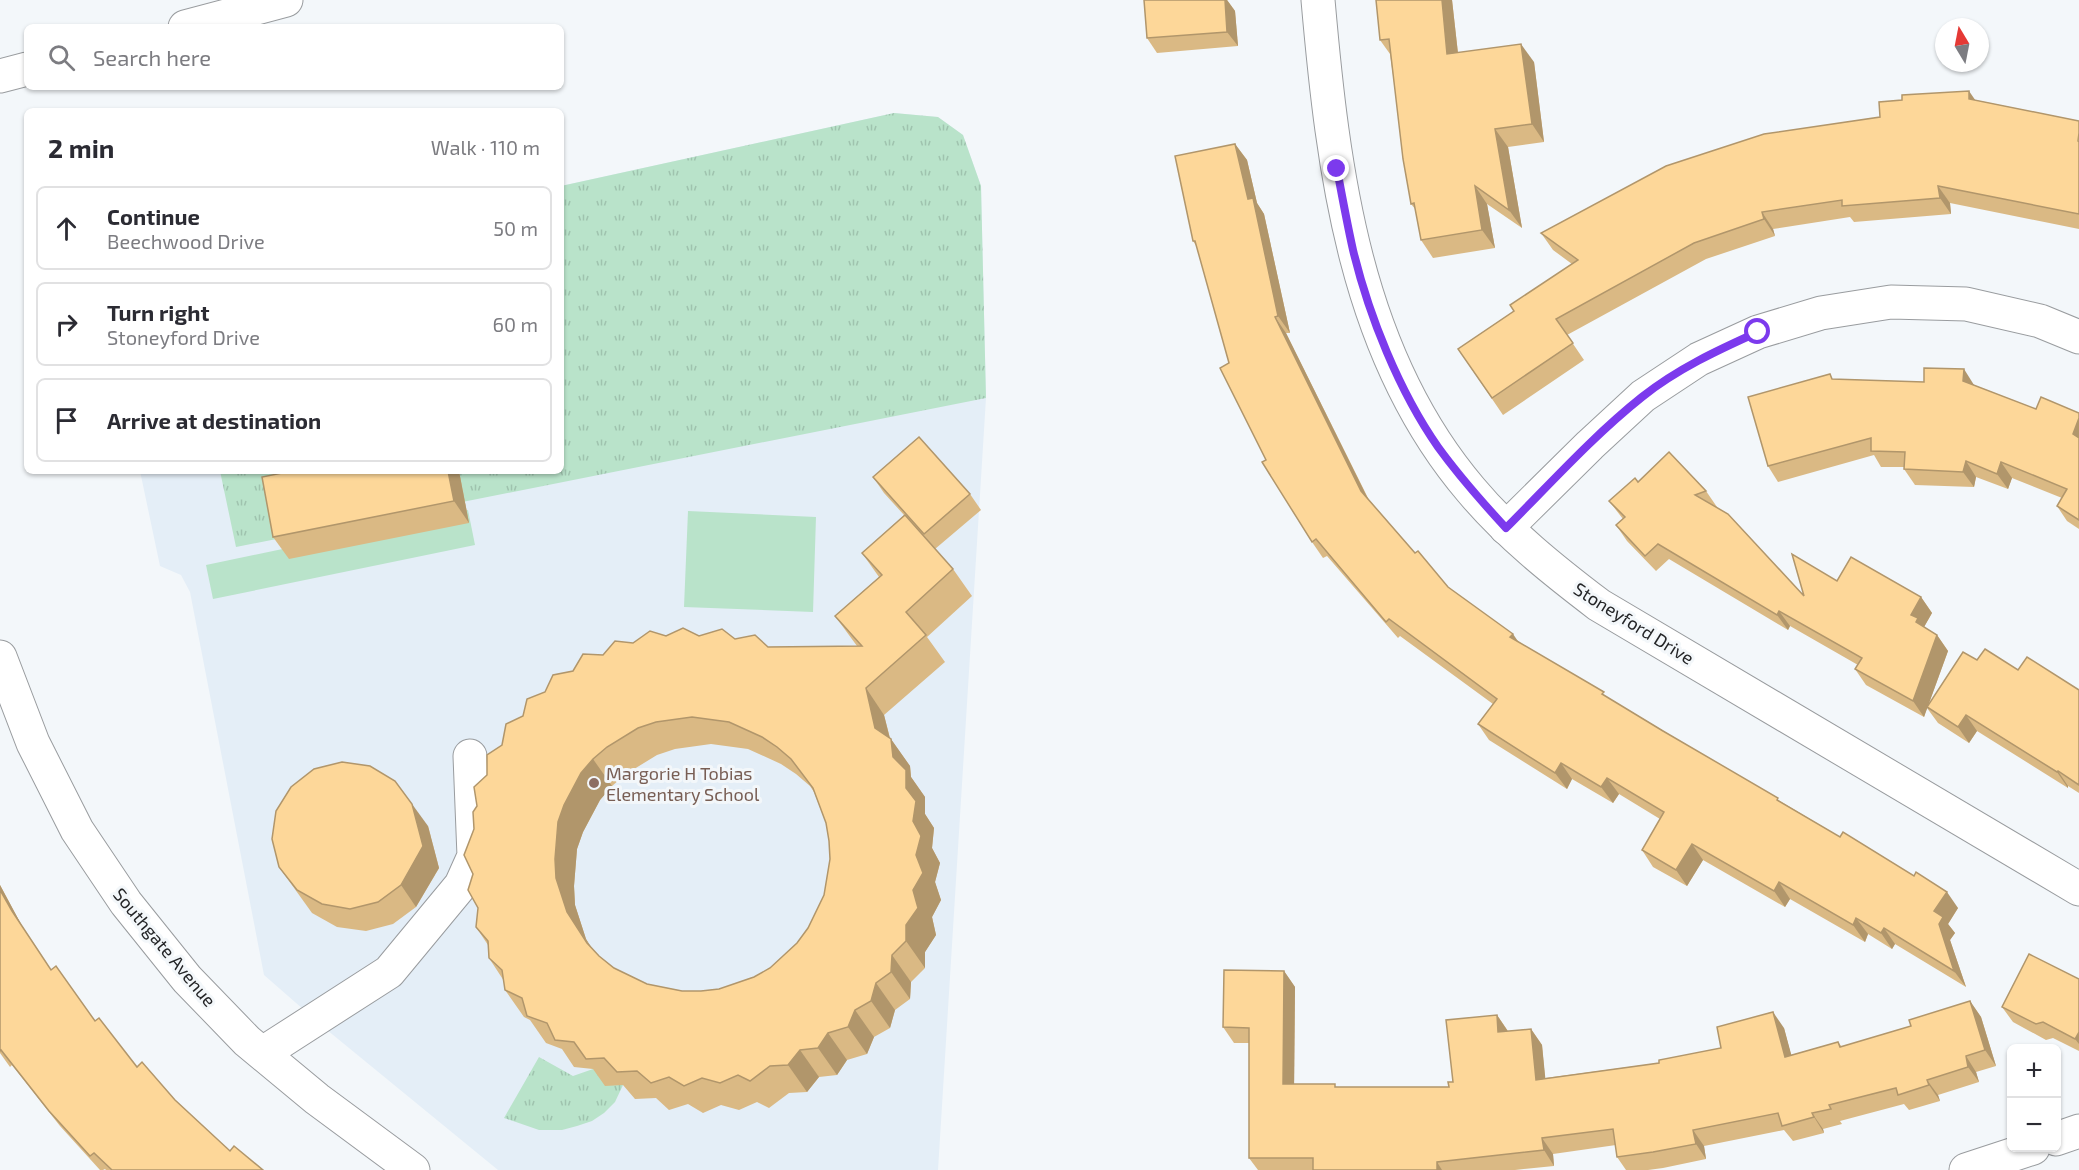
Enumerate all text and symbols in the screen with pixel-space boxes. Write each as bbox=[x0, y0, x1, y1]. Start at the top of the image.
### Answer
north arrow bbox=[1935, 18, 1989, 72]
search box bbox=[24, 24, 564, 90]
icon: search bbox=[45, 41, 78, 74]
text: Search here bbox=[93, 44, 211, 70]
text: 2 min bbox=[48, 132, 114, 163]
text: Walk · 110 m bbox=[431, 135, 540, 159]
route end bbox=[1323, 155, 1349, 181]
text: Continue bbox=[107, 203, 200, 229]
icon: ahead bbox=[50, 212, 83, 245]
text: 50 m bbox=[493, 216, 538, 240]
text: Beechwood Drive bbox=[107, 229, 265, 253]
text: Turn right bbox=[107, 299, 209, 325]
icon: right bbox=[50, 308, 83, 341]
text: 60 m bbox=[493, 312, 538, 336]
route start bbox=[1744, 318, 1770, 344]
text: Stoneyford Drive bbox=[107, 325, 260, 349]
icon: arrive bbox=[50, 404, 83, 437]
text: Arrive at destination bbox=[107, 407, 321, 433]
street label: Stoneyford Drive bbox=[1570, 577, 1698, 669]
place label: Margorie H Tobias Elementary School bbox=[606, 762, 760, 805]
marker: Margorie H Tobias Elementary School bbox=[587, 776, 601, 790]
street label: Southgate Avenue bbox=[109, 883, 221, 1011]
map controls bbox=[2007, 1044, 2061, 1152]
button: + bbox=[2007, 1044, 2061, 1098]
button: − bbox=[2007, 1098, 2061, 1152]

